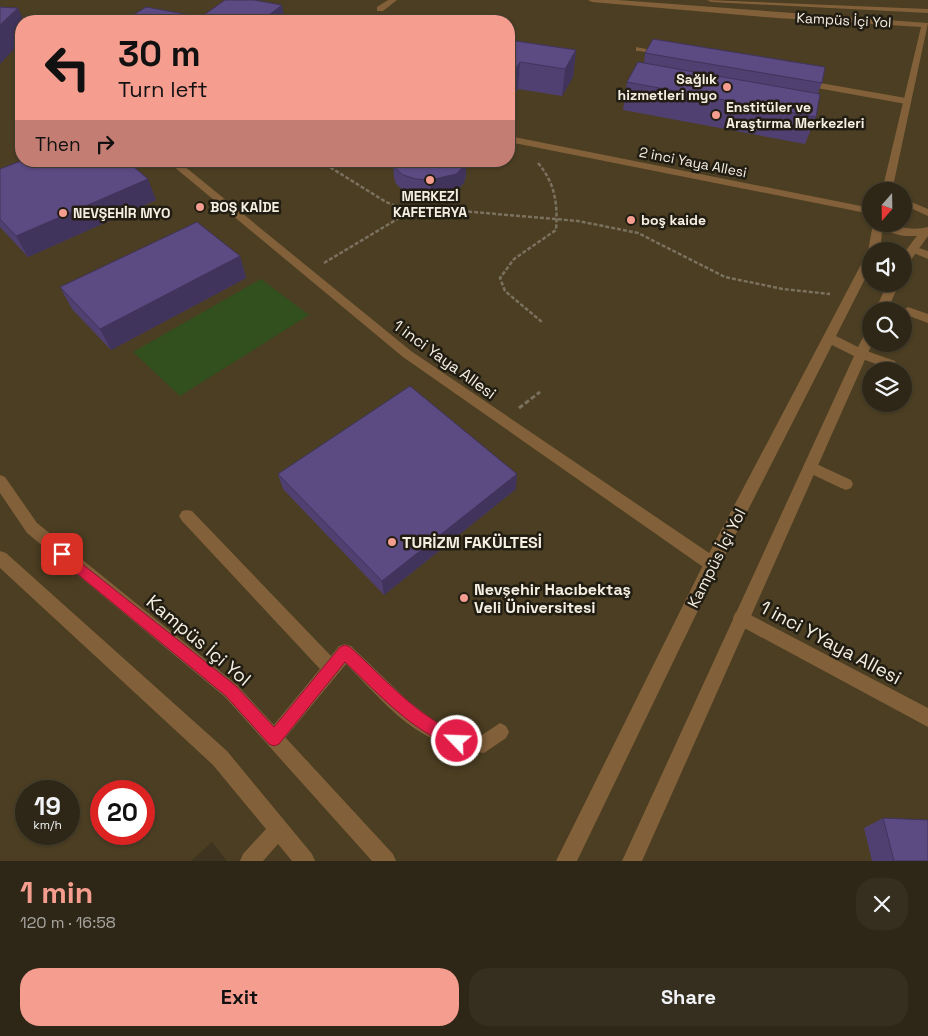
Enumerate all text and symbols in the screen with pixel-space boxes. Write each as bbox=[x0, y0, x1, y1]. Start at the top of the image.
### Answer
street label: Kampüs İçi Yol bbox=[796, 9, 892, 31]
text: 30 m bbox=[118, 32, 201, 76]
icon: left bbox=[35, 35, 100, 100]
place label: Sağlık hizmetleri myo bbox=[618, 70, 717, 104]
text: Turn left bbox=[118, 75, 208, 103]
marker: Sağlık hizmetleri myo bbox=[721, 81, 733, 93]
place label: Enstitüler ve Araştırma Merkezleri bbox=[726, 98, 864, 132]
marker: Enstitüler ve Araştırma Merkezleri bbox=[710, 109, 722, 121]
icon: right bbox=[91, 130, 119, 158]
text: Then bbox=[35, 132, 81, 157]
street label: 2 inci Yaya Allesi bbox=[638, 143, 748, 181]
marker: MERKEZİ KAFETERYA bbox=[424, 174, 436, 186]
north arrow bbox=[862, 182, 912, 232]
map controls bbox=[862, 182, 912, 412]
place label: MERKEZİ KAFETERYA bbox=[393, 187, 467, 221]
place label: BOŞ KAİDE bbox=[210, 198, 279, 216]
marker: BOŞ KAİDE bbox=[194, 201, 206, 213]
place label: NEVŞEHİR MYO bbox=[73, 204, 170, 222]
marker: NEVŞEHİR MYO bbox=[57, 207, 69, 219]
place label: boş kaide bbox=[641, 211, 706, 229]
marker: boş kaide bbox=[625, 214, 637, 226]
button: sound bbox=[862, 242, 912, 292]
button: search bbox=[862, 302, 912, 352]
street label: 1 inci Yaya Allesi bbox=[389, 315, 500, 404]
button: layers bbox=[862, 362, 912, 412]
street label: Kampüs İçi Yol bbox=[682, 505, 751, 611]
place label: TURİZM FAKÜLTESİ bbox=[402, 532, 542, 553]
pin bbox=[41, 533, 83, 575]
marker: TURİZM FAKÜLTESİ bbox=[386, 536, 398, 548]
icon: arrive bbox=[48, 540, 76, 568]
place label: Nevşehir Hacıbektaş Veli Üniversitesi bbox=[474, 579, 631, 618]
street label: Kampüs İçi Yol bbox=[141, 589, 256, 691]
marker: Nevşehir Hacıbektaş Veli Üniversitesi bbox=[458, 592, 470, 604]
street label: 1 inci YYaya Allesi bbox=[756, 595, 906, 690]
position arrow bbox=[430, 714, 482, 766]
speed limit sign: 20 bbox=[90, 780, 155, 845]
text: 19 bbox=[34, 790, 61, 822]
text: km/h bbox=[33, 817, 62, 833]
text: 1 min bbox=[20, 873, 93, 912]
button: close bbox=[856, 878, 908, 930]
text: 120 m · 16:58 bbox=[20, 912, 116, 933]
button: Exit bbox=[20, 968, 459, 1026]
button: Share bbox=[469, 968, 908, 1026]

